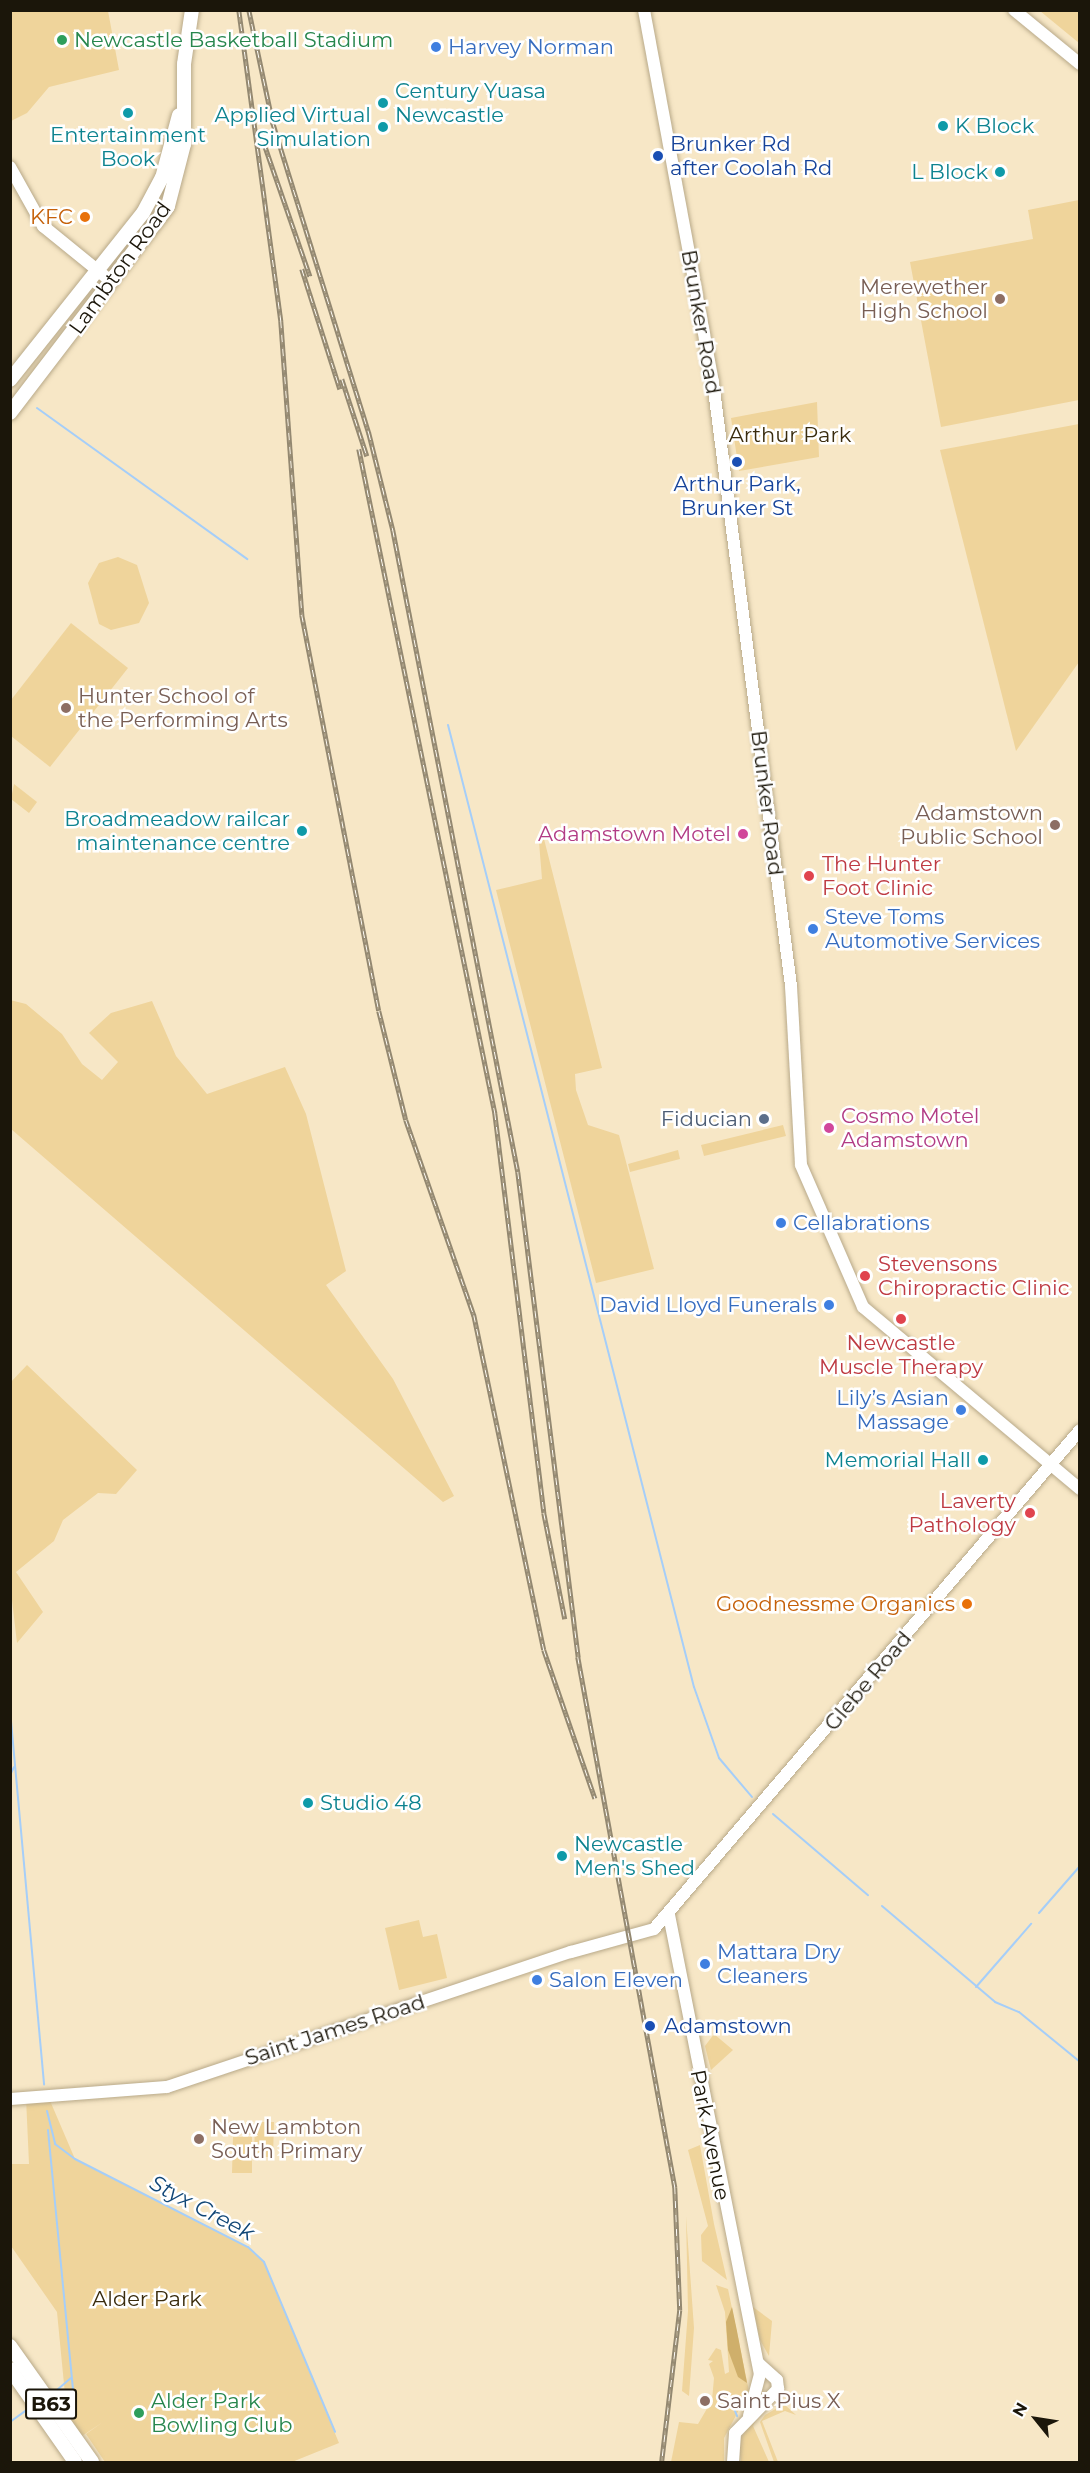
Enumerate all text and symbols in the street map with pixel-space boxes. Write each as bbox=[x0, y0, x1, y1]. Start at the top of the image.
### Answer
place label: Newcastle Basketball Stadium bbox=[74, 27, 393, 53]
marker: Newcastle Basketball Stadium bbox=[55, 33, 69, 47]
place label: Harvey Norman bbox=[448, 34, 614, 60]
marker: Harvey Norman bbox=[429, 40, 443, 54]
place label: Century Yuasa Newcastle bbox=[395, 78, 546, 128]
marker: Century Yuasa Newcastle bbox=[376, 96, 390, 110]
place label: Applied Virtual Simulation bbox=[214, 102, 371, 152]
marker: Entertainment Book bbox=[121, 106, 135, 120]
place label: K Block bbox=[955, 113, 1034, 139]
marker: K Block bbox=[936, 119, 950, 133]
marker: Applied Virtual Simulation bbox=[376, 120, 390, 134]
place label: Entertainment Book bbox=[50, 122, 206, 172]
place label: Brunker Rd after Coolah Rd bbox=[670, 131, 832, 181]
marker: Brunker Rd after Coolah Rd bbox=[651, 149, 665, 163]
place label: L Block bbox=[911, 159, 988, 185]
marker: L Block bbox=[993, 165, 1007, 179]
street label: Lambton Road bbox=[64, 197, 176, 339]
place label: KFC bbox=[30, 204, 73, 230]
marker: KFC bbox=[78, 210, 92, 224]
street label: Brunker Road bbox=[676, 248, 726, 396]
place label: Merewether High School bbox=[860, 274, 988, 324]
marker: Merewether High School bbox=[993, 292, 1007, 306]
park label: Arthur Park bbox=[729, 422, 851, 448]
marker: Arthur Park, Brunker St bbox=[730, 455, 744, 469]
place label: Arthur Park, Brunker St bbox=[673, 471, 801, 521]
place label: Hunter School of the Performing Arts bbox=[78, 683, 288, 733]
marker: Hunter School of the Performing Arts bbox=[59, 701, 73, 715]
street label: Brunker Road bbox=[746, 729, 788, 877]
place label: Adamstown Public School bbox=[900, 800, 1043, 850]
place label: Broadmeadow railcar maintenance centre bbox=[64, 806, 290, 856]
marker: Adamstown Public School bbox=[1048, 818, 1062, 832]
place label: Adamstown Motel bbox=[538, 821, 731, 847]
marker: Broadmeadow railcar maintenance centre bbox=[295, 824, 309, 838]
marker: Adamstown Motel bbox=[736, 827, 750, 841]
place label: The Hunter Foot Clinic bbox=[822, 851, 941, 901]
marker: The Hunter Foot Clinic bbox=[800, 867, 818, 885]
place label: Steve Toms Automotive Services bbox=[825, 904, 1040, 954]
marker: Steve Toms Automotive Services bbox=[806, 922, 820, 936]
place label: Cosmo Motel Adamstown bbox=[841, 1103, 979, 1153]
place label: Fiducian bbox=[661, 1106, 752, 1132]
marker: Fiducian bbox=[757, 1112, 771, 1126]
marker: Cosmo Motel Adamstown bbox=[822, 1121, 836, 1135]
place label: Cellabrations bbox=[793, 1210, 930, 1236]
marker: Cellabrations bbox=[774, 1216, 788, 1230]
place label: Stevensons Chiropractic Clinic bbox=[878, 1251, 1070, 1301]
marker: Stevensons Chiropractic Clinic bbox=[856, 1267, 874, 1285]
place label: David Lloyd Funerals bbox=[599, 1292, 817, 1318]
marker: David Lloyd Funerals bbox=[822, 1298, 836, 1312]
marker: Newcastle Muscle Therapy bbox=[892, 1310, 910, 1328]
place label: Newcastle Muscle Therapy bbox=[819, 1330, 983, 1380]
place label: Lily’s Asian Massage bbox=[836, 1385, 949, 1435]
marker: Lily’s Asian Massage bbox=[954, 1403, 968, 1417]
place label: Memorial Hall bbox=[825, 1447, 971, 1473]
marker: Memorial Hall bbox=[976, 1453, 990, 1467]
place label: Laverty Pathology bbox=[908, 1488, 1016, 1538]
marker: Laverty Pathology bbox=[1021, 1504, 1039, 1522]
place label: Goodnessme Organics bbox=[716, 1591, 955, 1617]
marker: Goodnessme Organics bbox=[960, 1597, 974, 1611]
street label: Glebe Road bbox=[819, 1626, 917, 1736]
place label: Studio 48 bbox=[320, 1790, 422, 1816]
marker: Studio 48 bbox=[301, 1796, 315, 1810]
place label: Newcastle Men's Shed bbox=[574, 1831, 695, 1881]
marker: Newcastle Men's Shed bbox=[555, 1849, 569, 1863]
place label: Mattara Dry Cleaners bbox=[717, 1939, 841, 1989]
marker: Mattara Dry Cleaners bbox=[698, 1957, 712, 1971]
place label: Salon Eleven bbox=[549, 1967, 683, 1993]
marker: Salon Eleven bbox=[530, 1973, 544, 1987]
street label: Saint James Road bbox=[242, 1989, 428, 2071]
place label: Adamstown bbox=[664, 2013, 792, 2039]
marker: Adamstown bbox=[641, 2017, 659, 2035]
street label: Park Avenue bbox=[685, 2067, 735, 2203]
place label: New Lambton South Primary bbox=[211, 2114, 362, 2164]
marker: New Lambton South Primary bbox=[192, 2132, 206, 2146]
water label: Styx Creek bbox=[145, 2169, 259, 2247]
park label: Alder Park bbox=[92, 2286, 202, 2312]
road number: B63 bbox=[24, 2387, 78, 2421]
place label: Alder Park Bowling Club bbox=[151, 2388, 292, 2438]
place label: Saint Pius X bbox=[717, 2388, 841, 2414]
north arrow bbox=[1006, 2389, 1066, 2449]
marker: Saint Pius X bbox=[698, 2394, 712, 2408]
text: N bbox=[1009, 2399, 1031, 2420]
marker: Alder Park Bowling Club bbox=[132, 2406, 146, 2420]

